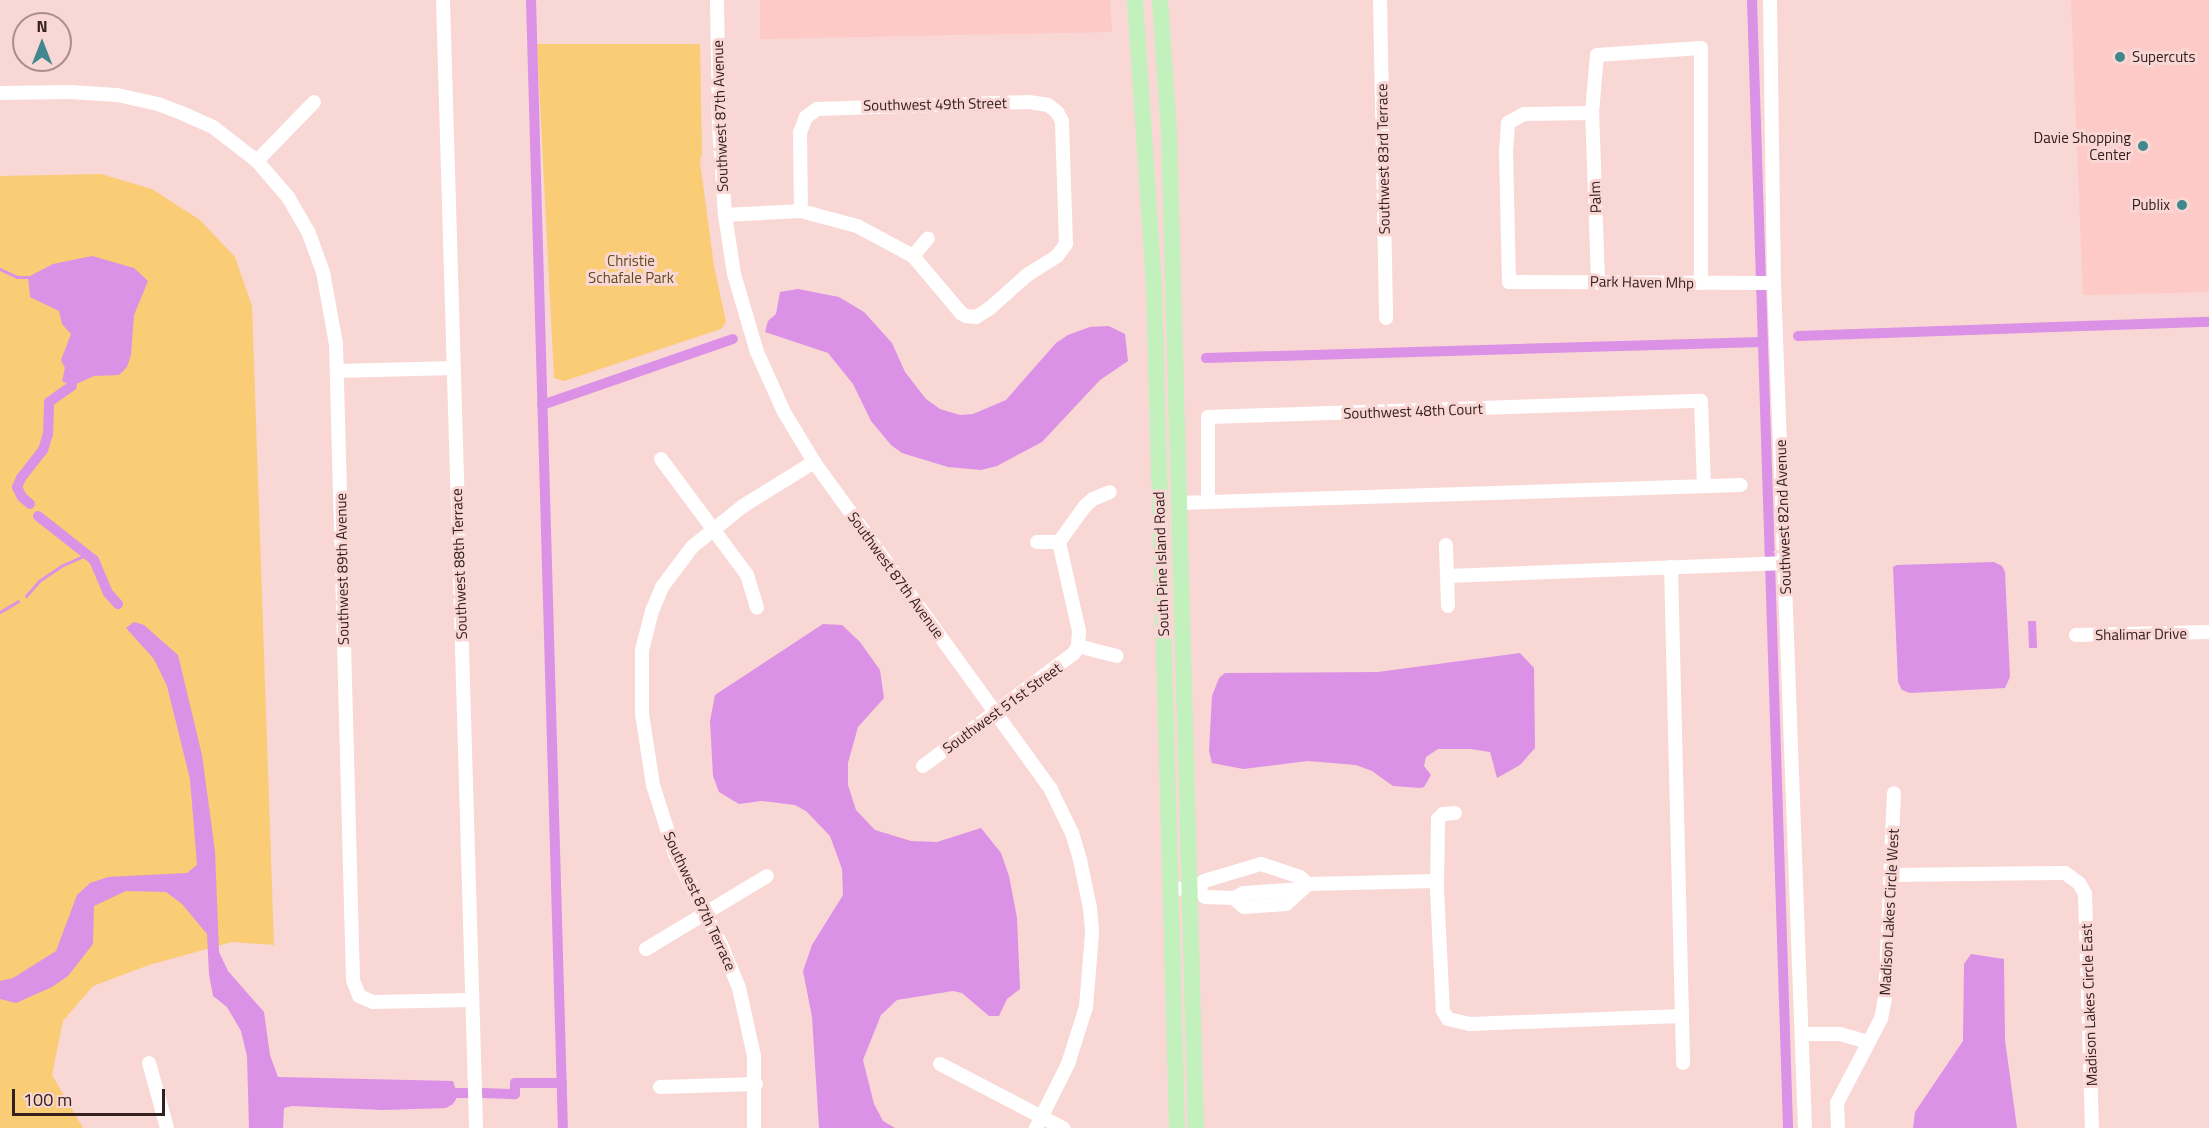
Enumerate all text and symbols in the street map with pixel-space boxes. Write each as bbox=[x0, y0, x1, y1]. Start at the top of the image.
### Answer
north arrow bbox=[12, 12, 72, 72]
text: N bbox=[36, 14, 48, 38]
street label: Southwest 87th Avenue bbox=[708, 40, 732, 192]
place label: Supercuts bbox=[2132, 48, 2195, 66]
marker: Supercuts bbox=[2113, 50, 2127, 64]
street label: Southwest 83rd Terrace bbox=[1373, 83, 1393, 235]
street label: Southwest 49th Street bbox=[863, 94, 1007, 114]
place label: Davie Shopping Center bbox=[2034, 128, 2131, 163]
marker: Davie Shopping Center bbox=[2136, 139, 2150, 153]
street label: Palm bbox=[1585, 181, 1605, 213]
place label: Publix bbox=[2132, 196, 2170, 214]
marker: Publix bbox=[2175, 198, 2189, 212]
park label: Christie Schafale Park bbox=[588, 251, 674, 286]
street label: Park Haven Mhp bbox=[1590, 272, 1694, 292]
street label: Southwest 48th Court bbox=[1343, 400, 1483, 422]
street label: Southwest 82nd Avenue bbox=[1771, 439, 1795, 595]
street label: Southwest 88th Terrace bbox=[447, 488, 471, 640]
street label: South Pine Island Road bbox=[1149, 491, 1173, 637]
street label: Southwest 89th Avenue bbox=[332, 493, 352, 645]
street label: Southwest 87th Avenue bbox=[844, 508, 948, 642]
street label: Shalimar Drive bbox=[2095, 624, 2187, 644]
street label: Southwest 51st Street bbox=[939, 659, 1065, 757]
street label: Madison Lakes Circle West bbox=[1876, 828, 1902, 996]
street label: Southwest 87th Terrace bbox=[660, 829, 740, 973]
street label: Madison Lakes Circle East bbox=[2077, 923, 2101, 1087]
scale bar bbox=[15, 1077, 168, 1115]
text: 100 m bbox=[23, 1086, 72, 1113]

